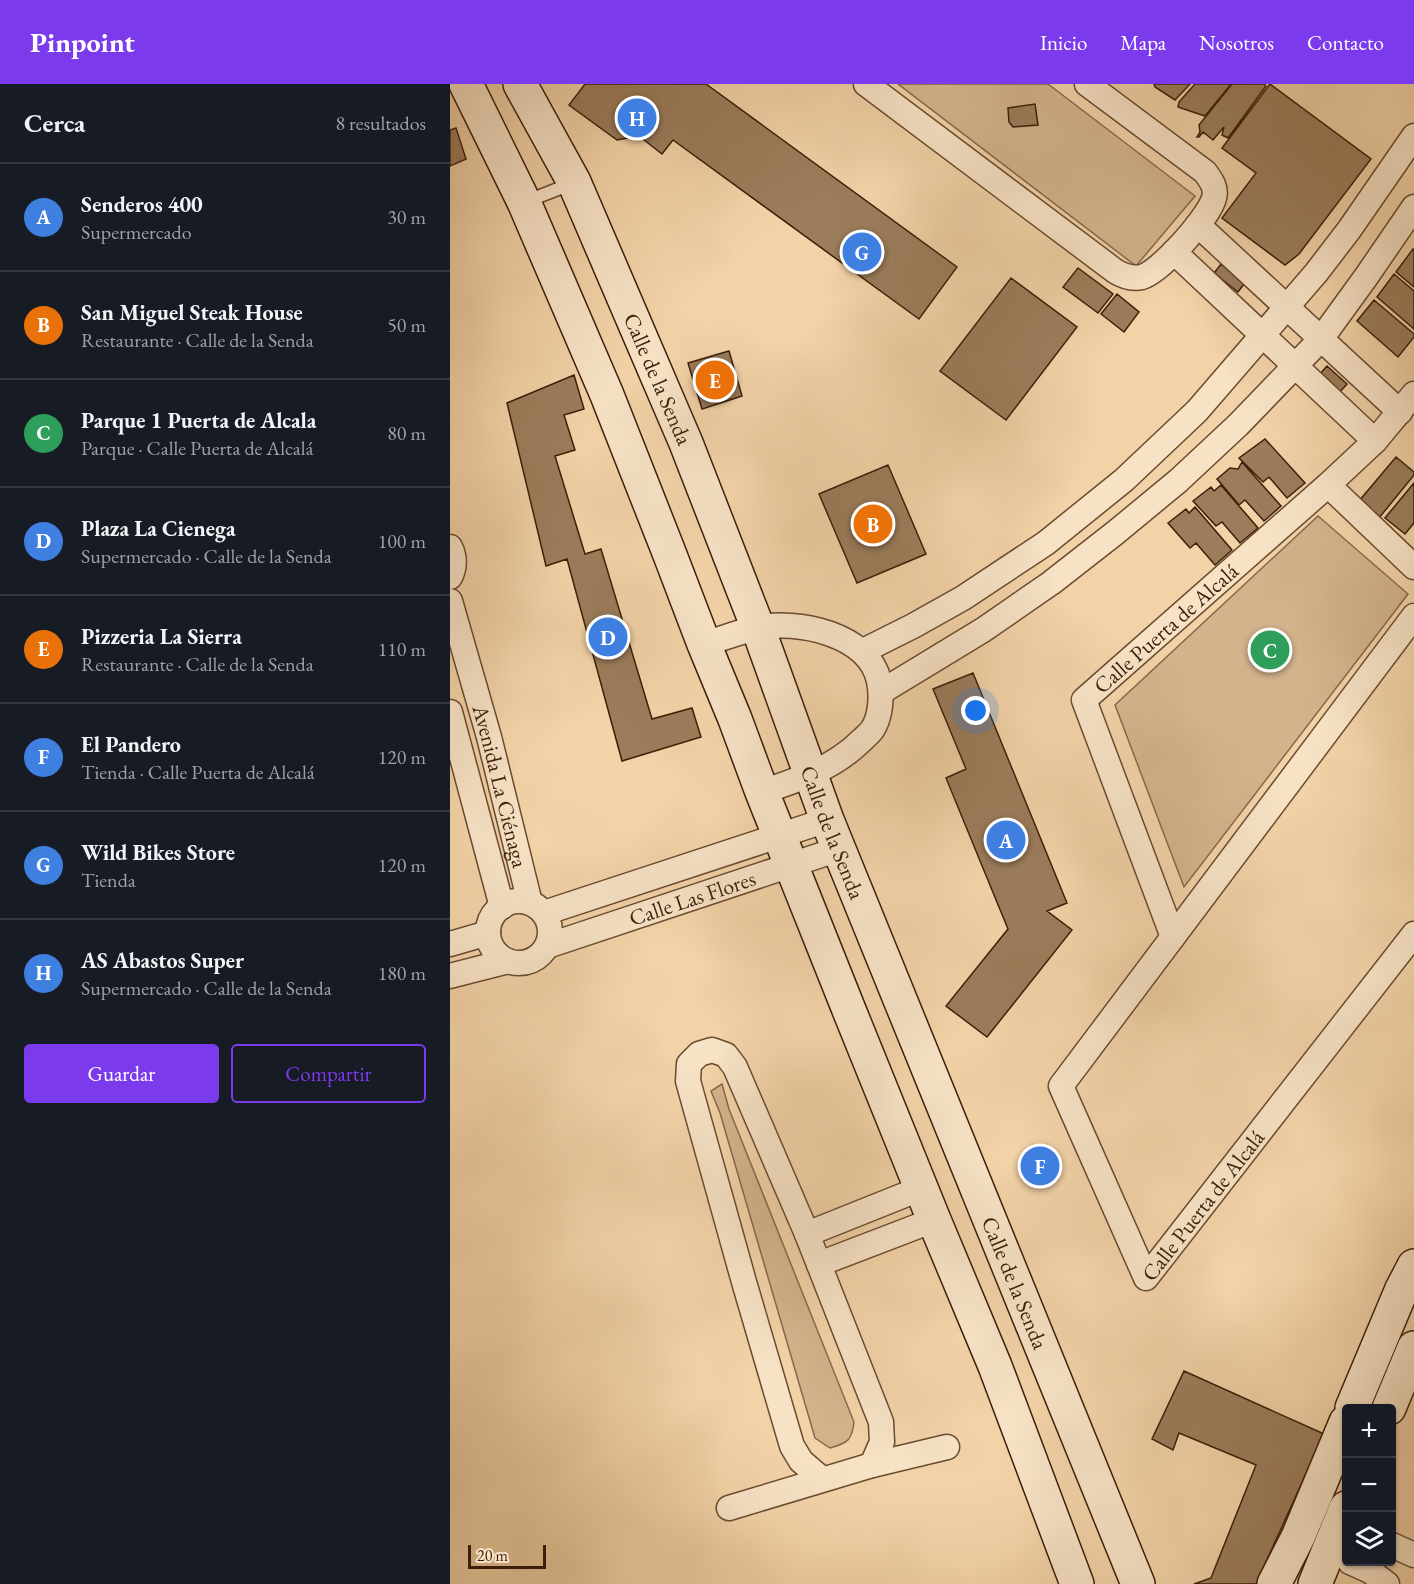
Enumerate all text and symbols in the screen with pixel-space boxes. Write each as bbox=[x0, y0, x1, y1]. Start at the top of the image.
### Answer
text: Pinpoint bbox=[30, 24, 135, 60]
text: Inicio bbox=[1040, 29, 1087, 56]
text: Mapa bbox=[1120, 29, 1166, 56]
text: Nosotros bbox=[1199, 29, 1274, 56]
text: Contacto bbox=[1307, 29, 1384, 56]
pin: H bbox=[618, 96, 657, 141]
text: Cerca bbox=[24, 106, 85, 140]
text: 8 resultados bbox=[335, 110, 426, 136]
text: Senderos 400 bbox=[81, 190, 203, 219]
text: A bbox=[36, 204, 51, 230]
text: 30 m bbox=[387, 204, 426, 230]
text: Supermercado bbox=[81, 219, 192, 245]
pin: G bbox=[842, 230, 882, 274]
text: San Miguel Steak House bbox=[81, 298, 303, 327]
street label: Calle de la Senda bbox=[617, 308, 699, 450]
text: B bbox=[37, 312, 50, 338]
text: 50 m bbox=[387, 312, 426, 338]
text: Restaurante · Calle de la Senda bbox=[81, 327, 314, 353]
pin: E bbox=[696, 358, 734, 402]
text: Parque 1 Puerta de Alcala bbox=[81, 406, 316, 435]
text: C bbox=[36, 420, 51, 446]
text: 80 m bbox=[387, 420, 426, 446]
text: Parque · Calle Puerta de Alcalá bbox=[81, 435, 314, 461]
pin: B bbox=[854, 502, 892, 546]
text: Plaza La Cienega bbox=[81, 514, 236, 543]
text: D bbox=[36, 528, 51, 554]
text: 100 m bbox=[378, 528, 426, 554]
text: Supermercado · Calle de la Senda bbox=[81, 543, 332, 569]
street label: Calle Puerta de Alcalá bbox=[1087, 557, 1245, 700]
pin: D bbox=[588, 614, 628, 660]
text: Pizzeria La Sierra bbox=[81, 622, 242, 651]
pin: C bbox=[1250, 628, 1290, 672]
text: E bbox=[38, 636, 49, 662]
text: 110 m bbox=[378, 636, 426, 662]
text: Restaurante · Calle de la Senda bbox=[81, 651, 314, 677]
your location bbox=[961, 696, 990, 725]
street label: Avenida La Ciénaga bbox=[465, 700, 535, 871]
text: El Pandero bbox=[81, 730, 181, 759]
text: F bbox=[38, 744, 49, 770]
text: 120 m bbox=[378, 744, 426, 770]
text: Tienda · Calle Puerta de Alcalá bbox=[81, 759, 315, 785]
street label: Calle de la Senda bbox=[794, 762, 872, 904]
pin: A bbox=[986, 818, 1026, 862]
text: Wild Bikes Store bbox=[81, 838, 235, 867]
text: G bbox=[36, 852, 51, 878]
text: 120 m bbox=[378, 852, 426, 878]
street label: Calle Las Flores bbox=[625, 864, 759, 933]
text: Tienda bbox=[81, 867, 136, 893]
text: AS Abastos Super bbox=[81, 946, 244, 975]
text: H bbox=[35, 960, 52, 986]
text: 180 m bbox=[378, 960, 426, 986]
text: Supermercado · Calle de la Senda bbox=[81, 975, 332, 1001]
button: Guardar bbox=[24, 1044, 219, 1103]
button: Compartir bbox=[231, 1044, 426, 1103]
street label: Calle Puerta de Alcalá bbox=[1135, 1124, 1271, 1287]
pin: F bbox=[1020, 1144, 1060, 1188]
street label: Calle de la Senda bbox=[975, 1212, 1055, 1354]
map controls bbox=[1342, 1404, 1396, 1566]
button: + bbox=[1342, 1404, 1396, 1458]
button: − bbox=[1342, 1458, 1396, 1512]
button: layers bbox=[1342, 1512, 1396, 1566]
scale bar bbox=[468, 1542, 546, 1570]
text: 20 m bbox=[477, 1545, 508, 1566]

